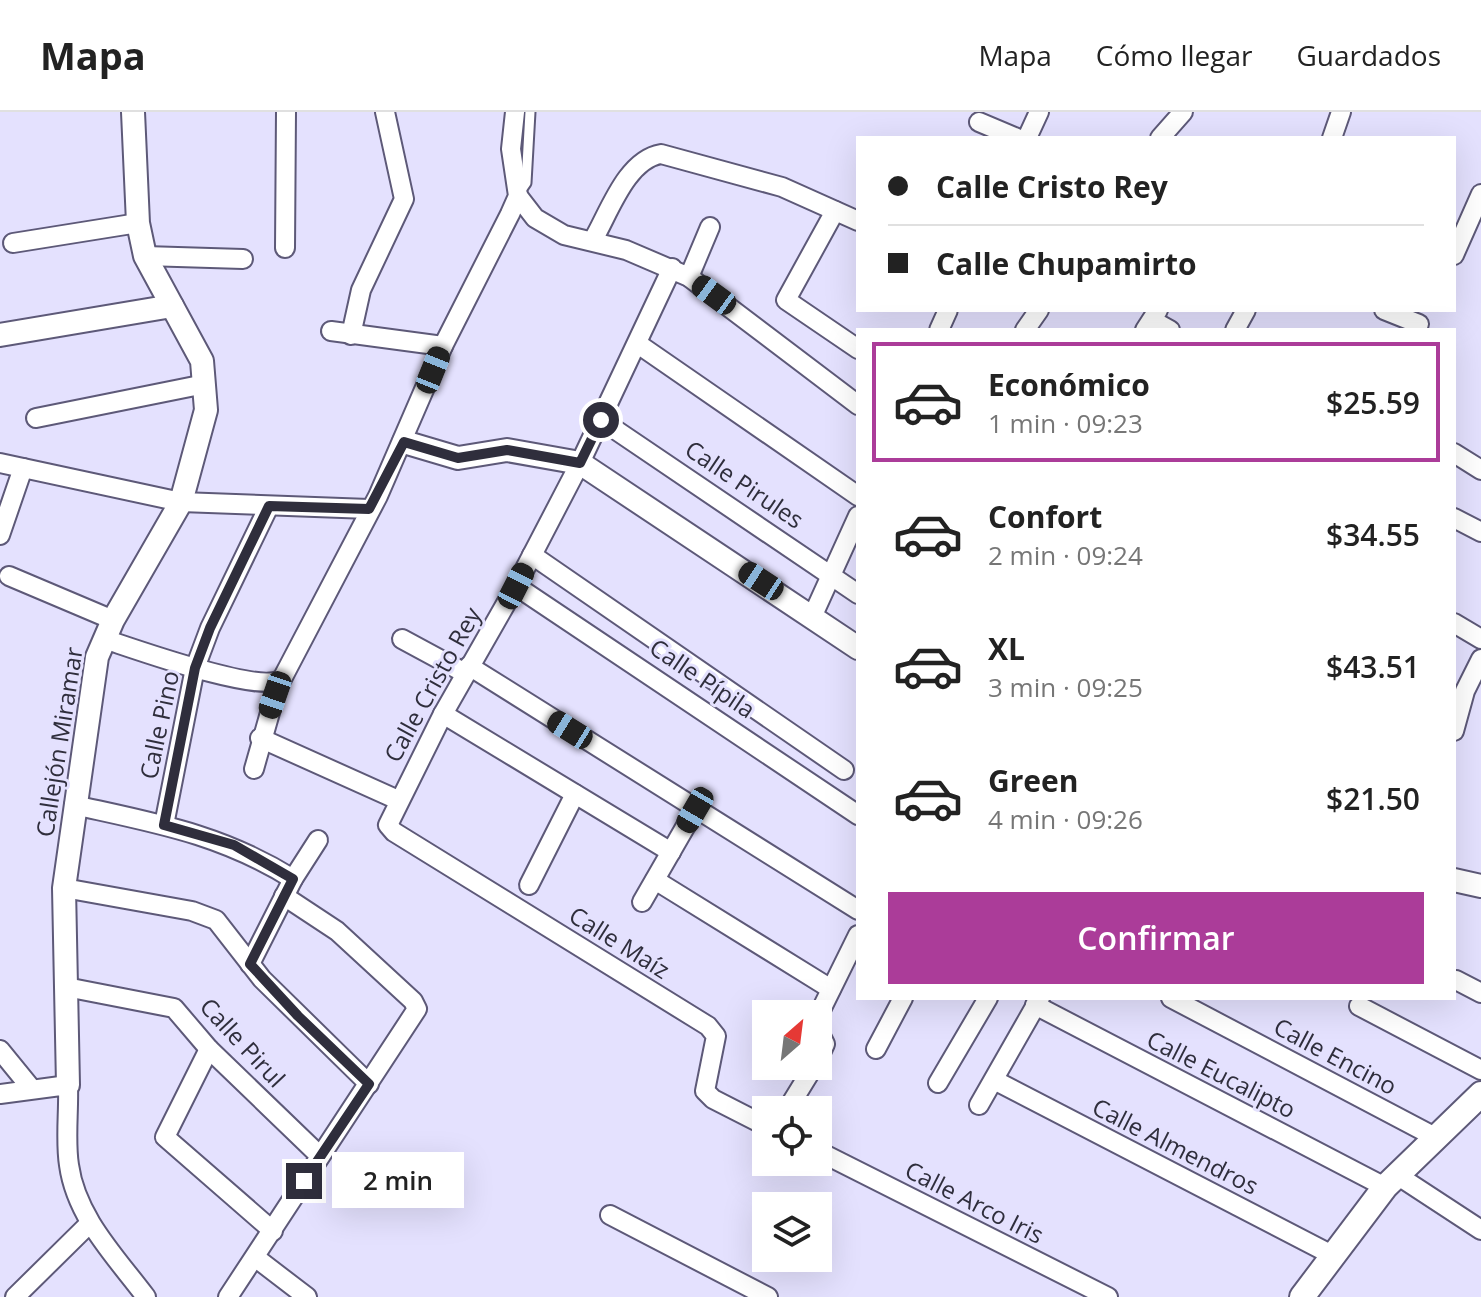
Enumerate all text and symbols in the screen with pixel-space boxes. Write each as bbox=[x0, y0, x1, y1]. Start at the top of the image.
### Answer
text: Mapa bbox=[40, 29, 146, 81]
text: Mapa bbox=[978, 36, 1052, 74]
text: Cómo llegar bbox=[1096, 36, 1252, 74]
text: Guardados bbox=[1296, 36, 1441, 74]
text: Calle Cristo Rey bbox=[936, 166, 1168, 207]
text: Calle Chupamirto bbox=[936, 243, 1197, 284]
car bbox=[688, 271, 740, 319]
car bbox=[413, 343, 453, 397]
text: Económico bbox=[988, 364, 1150, 405]
icon: car bbox=[892, 366, 964, 438]
text: $25.59 bbox=[1326, 382, 1420, 423]
route start bbox=[583, 402, 619, 438]
text: 1 min · 09:23 bbox=[988, 405, 1143, 441]
street label: Calle Pirules bbox=[679, 432, 811, 536]
text: Confort bbox=[988, 496, 1102, 537]
icon: car bbox=[892, 498, 964, 570]
text: $34.55 bbox=[1326, 514, 1420, 555]
text: 2 min · 09:24 bbox=[988, 537, 1143, 573]
car bbox=[734, 558, 788, 604]
car bbox=[494, 559, 538, 613]
street label: Calle Cristo Rey bbox=[376, 600, 488, 768]
text: XL bbox=[988, 628, 1025, 669]
street label: Calle Pípila bbox=[643, 630, 762, 725]
icon: car bbox=[892, 630, 964, 702]
street label: Callejón Miramar bbox=[27, 644, 90, 839]
text: $43.51 bbox=[1326, 646, 1420, 687]
street label: Calle Pino bbox=[131, 667, 186, 782]
car bbox=[256, 668, 294, 722]
text: 3 min · 09:25 bbox=[988, 669, 1143, 705]
car bbox=[543, 707, 597, 753]
text: Green bbox=[988, 760, 1079, 801]
icon: car bbox=[892, 762, 964, 834]
text: $21.50 bbox=[1326, 778, 1420, 819]
car bbox=[673, 783, 717, 837]
text: 4 min · 09:26 bbox=[988, 801, 1143, 837]
button: Confirmar bbox=[888, 892, 1424, 984]
street label: Calle Maíz bbox=[563, 898, 676, 986]
street label: Calle Pirul bbox=[193, 990, 293, 1094]
north arrow bbox=[752, 1000, 832, 1080]
map controls bbox=[752, 1000, 832, 1272]
street label: Calle Encino bbox=[1268, 1009, 1403, 1102]
street label: Calle Eucalipto bbox=[1142, 1022, 1302, 1125]
street label: Calle Almendros bbox=[1087, 1090, 1264, 1202]
button: locate bbox=[752, 1096, 832, 1176]
callout: 2 min bbox=[332, 1153, 464, 1209]
street label: Calle Arco Iris bbox=[900, 1153, 1050, 1251]
text: 2 min bbox=[363, 1162, 433, 1198]
route end bbox=[286, 1163, 322, 1199]
button: layers bbox=[752, 1192, 832, 1272]

